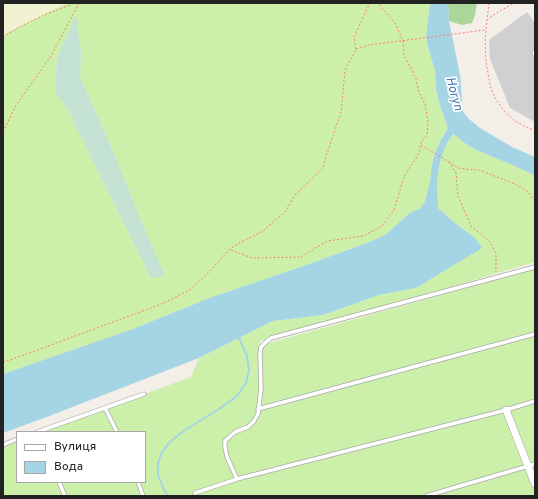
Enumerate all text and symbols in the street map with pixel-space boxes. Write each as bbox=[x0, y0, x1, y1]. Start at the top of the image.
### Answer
water label: Horyn bbox=[441, 75, 465, 113]
legend bbox=[16, 431, 146, 483]
text: Вулиця bbox=[54, 439, 96, 455]
text: Вода bbox=[54, 459, 83, 475]

